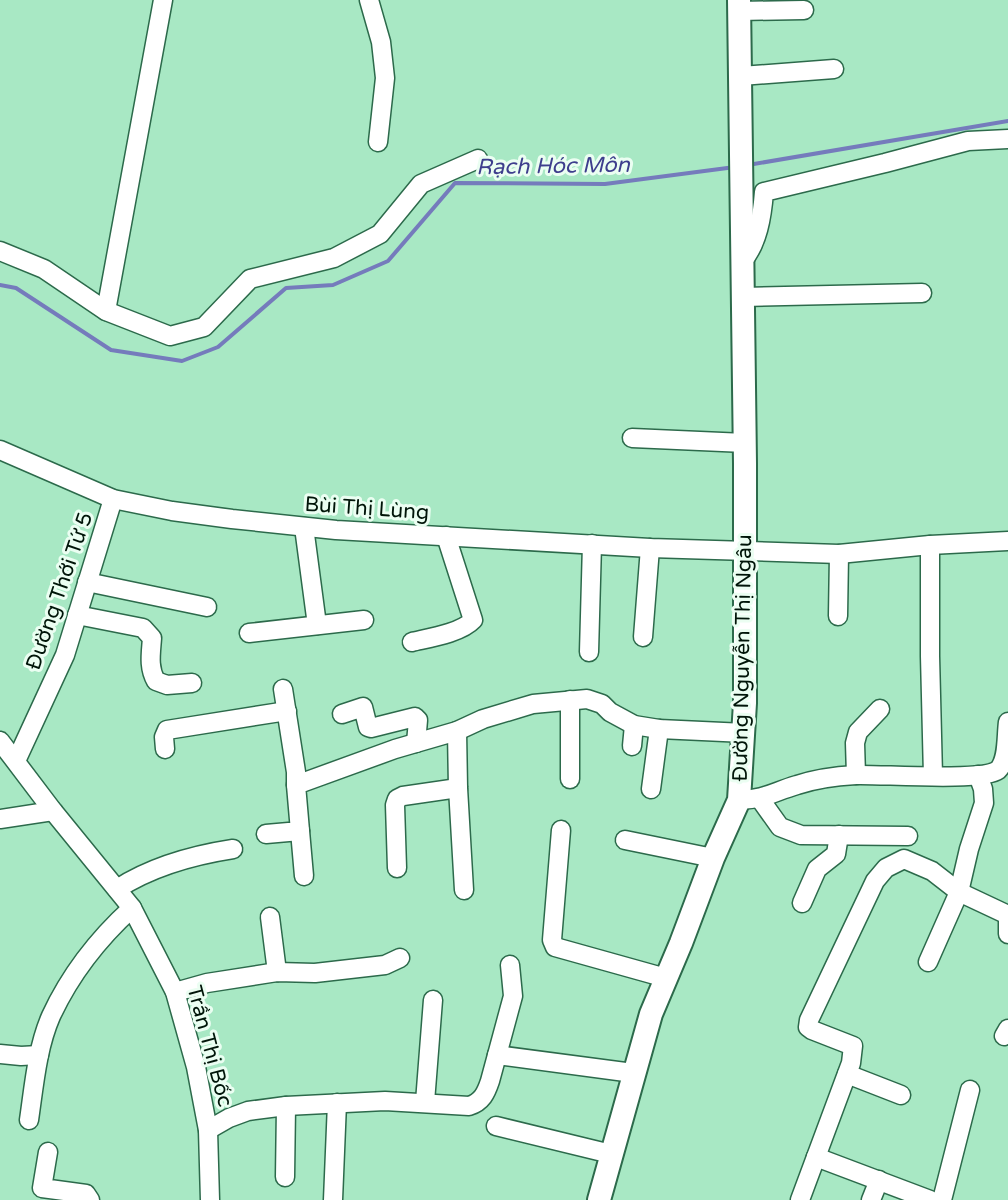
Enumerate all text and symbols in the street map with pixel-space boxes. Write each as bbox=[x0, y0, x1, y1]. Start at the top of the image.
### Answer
water label: Rạch Hóc Môn bbox=[476, 152, 631, 180]
street label: Bùi Thị Lùng bbox=[304, 492, 430, 525]
street label: Đường Thới Tứ 5 bbox=[21, 509, 98, 673]
street label: Đường Nguyễn Thị Ngâu bbox=[728, 534, 757, 782]
street label: Trần Thị Bốc bbox=[181, 983, 238, 1109]

